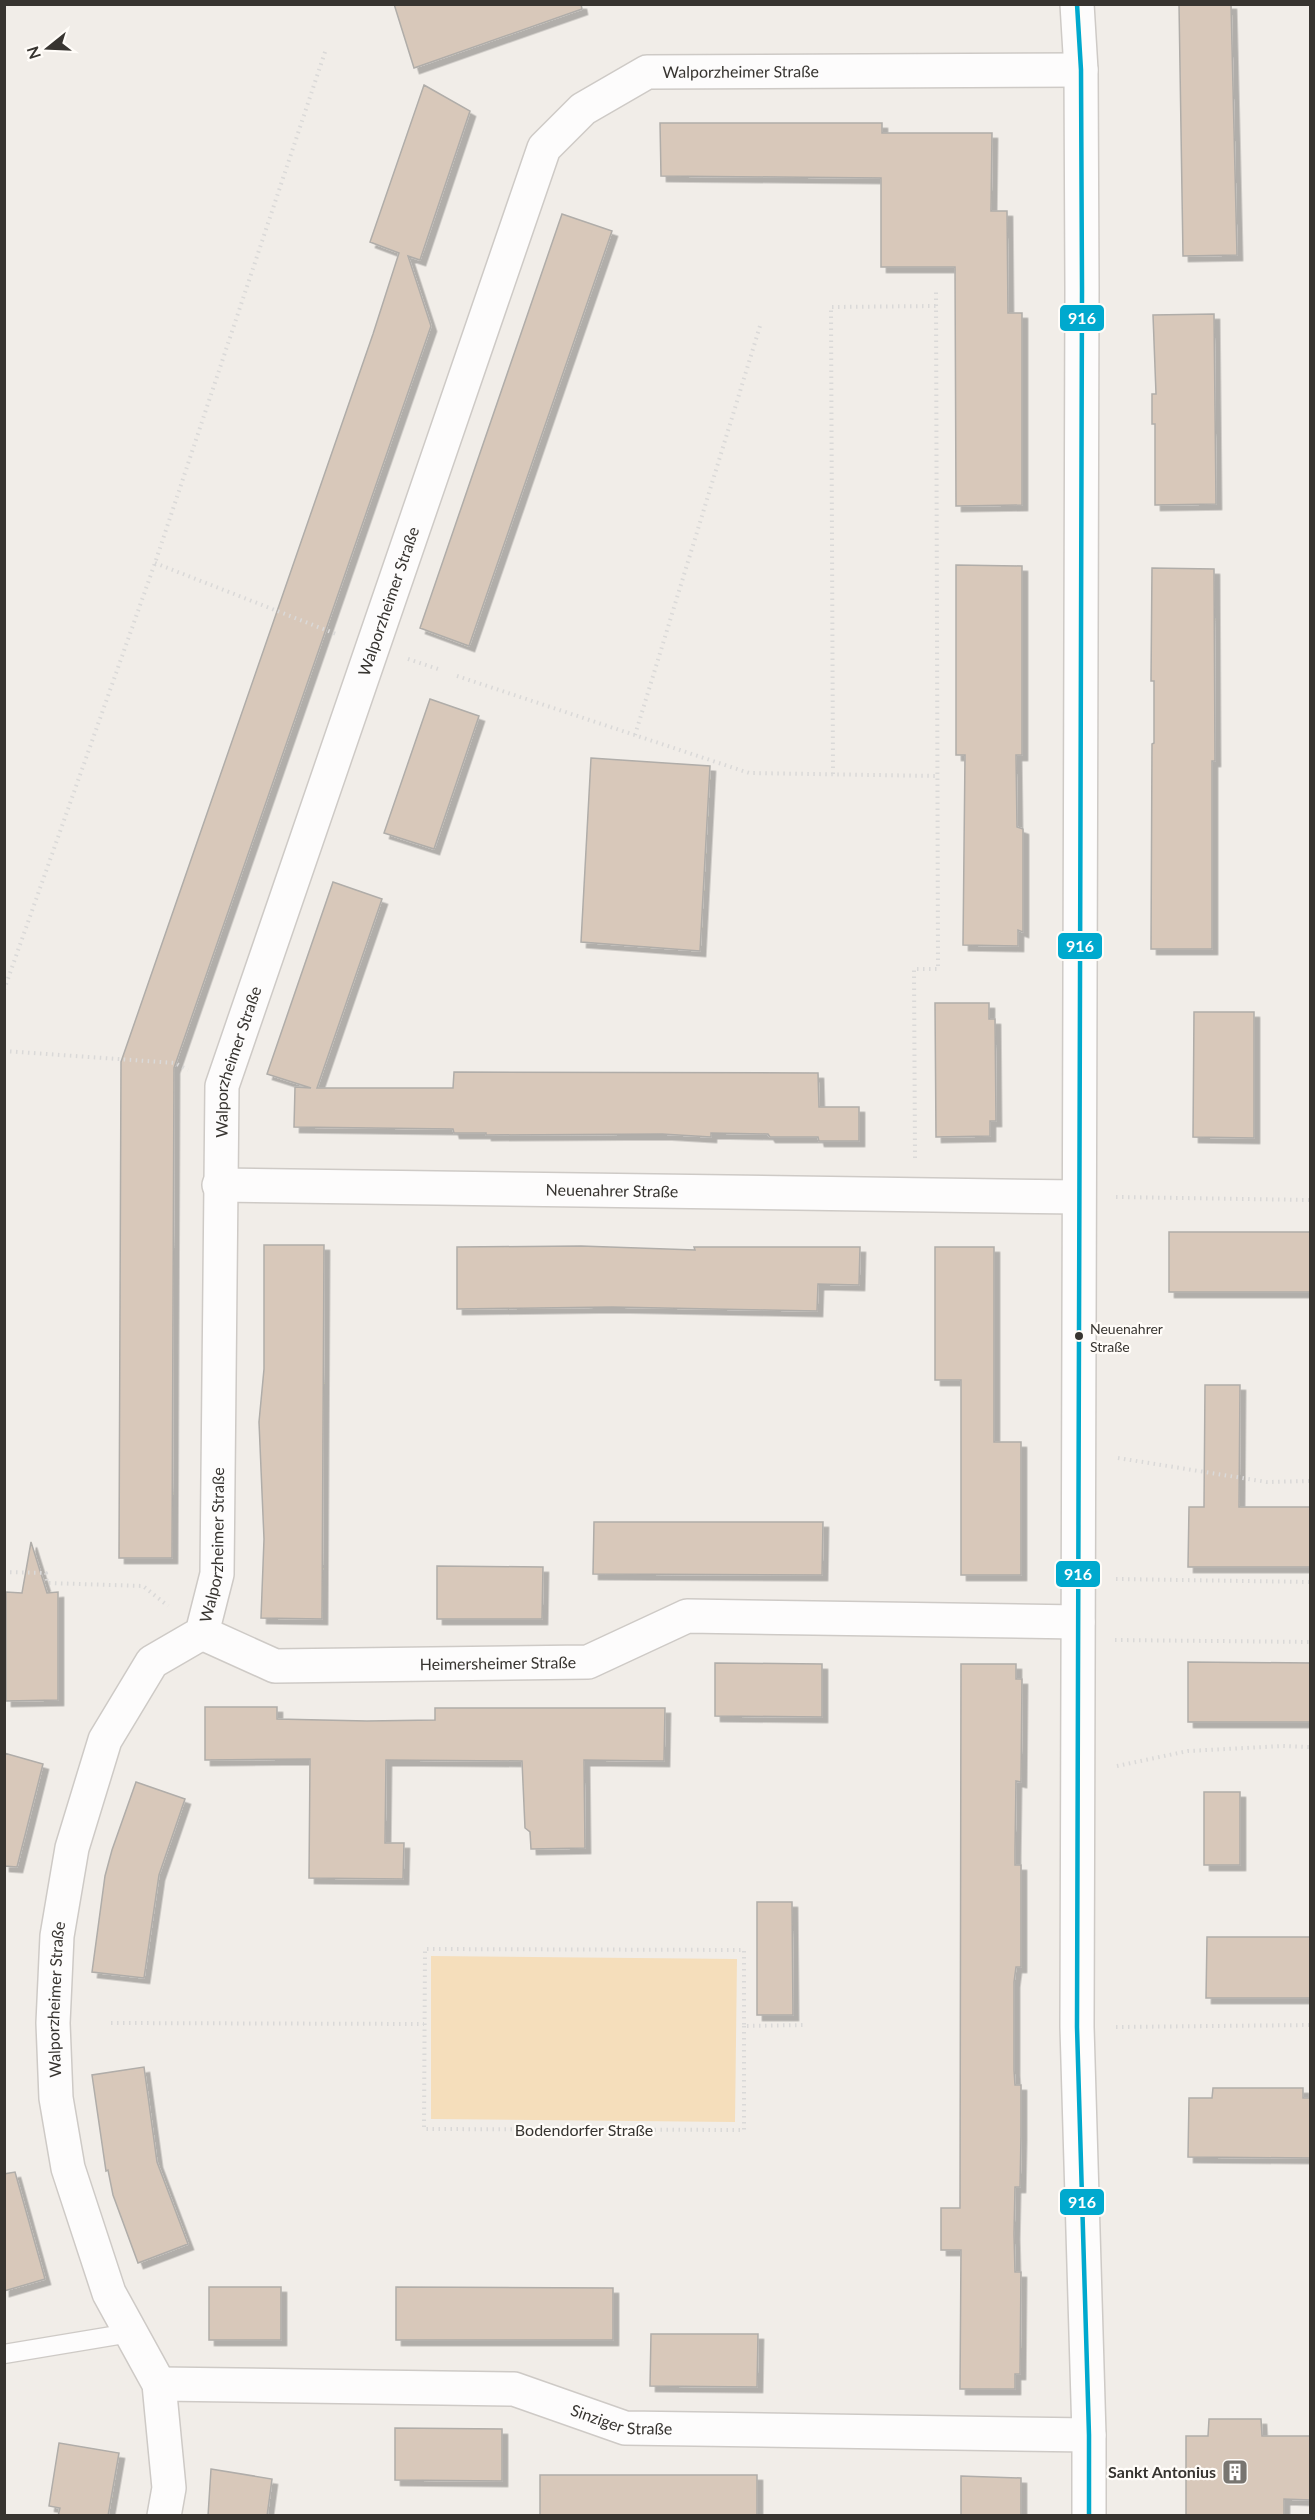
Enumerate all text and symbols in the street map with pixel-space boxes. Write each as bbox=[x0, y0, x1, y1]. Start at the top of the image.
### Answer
north arrow bbox=[18, 18, 78, 78]
text: N bbox=[22, 44, 44, 62]
street label: Walporzheimer Straße bbox=[662, 61, 819, 81]
line badge: 916 bbox=[1059, 304, 1105, 332]
text: 916 bbox=[1068, 308, 1096, 327]
street label: Walporzheimer Straße bbox=[354, 524, 422, 678]
line badge: 916 bbox=[1057, 932, 1103, 960]
text: 916 bbox=[1066, 936, 1094, 955]
street label: Walporzheimer Straße bbox=[211, 984, 265, 1138]
street label: Neuenahrer Straße bbox=[546, 1180, 678, 1200]
place label: Neuenahrer Straße bbox=[1090, 1320, 1163, 1355]
marker: Neuenahrer Straße bbox=[1073, 1330, 1085, 1342]
street label: Walporzheimer Straße bbox=[195, 1467, 227, 1624]
line badge: 916 bbox=[1055, 1560, 1101, 1588]
text: 916 bbox=[1064, 1564, 1092, 1583]
street label: Heimersheimer Straße bbox=[419, 1652, 576, 1673]
street label: Walporzheimer Straße bbox=[43, 1920, 68, 2078]
street label: Bodendorfer Straße bbox=[515, 2120, 653, 2139]
line badge: 916 bbox=[1059, 2188, 1105, 2216]
text: 916 bbox=[1068, 2192, 1096, 2211]
street label: Sinziger Straße bbox=[568, 2400, 673, 2438]
building icon: Sankt Antonius bbox=[1220, 2457, 1250, 2487]
place label: Sankt Antonius bbox=[1108, 2462, 1216, 2481]

